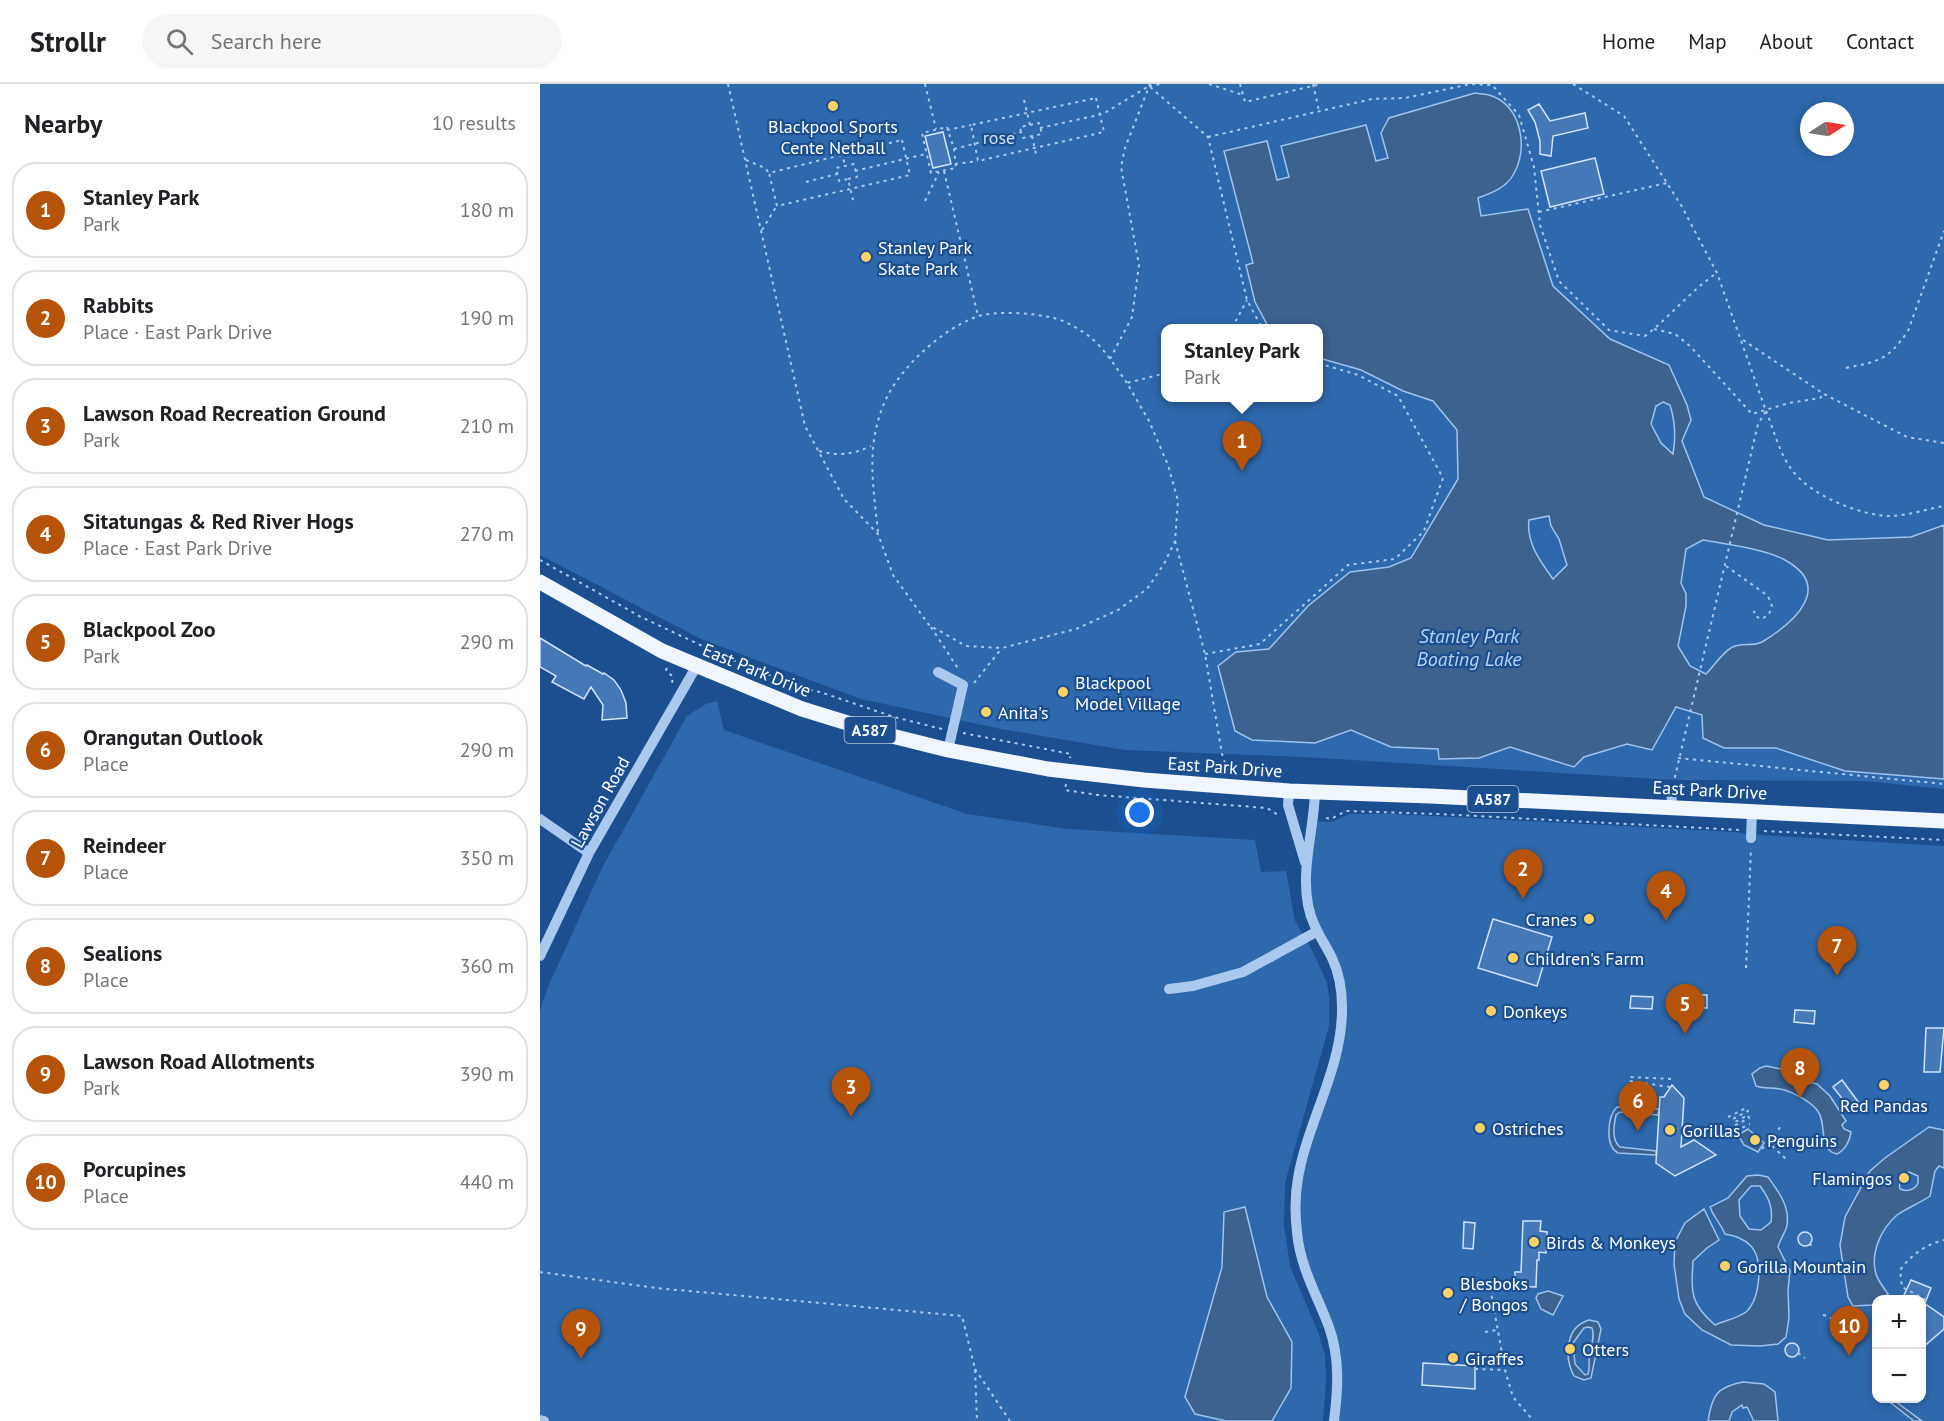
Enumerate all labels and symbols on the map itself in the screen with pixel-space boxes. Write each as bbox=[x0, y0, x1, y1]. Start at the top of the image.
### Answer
marker: Blackpool Sports Cente Netball bbox=[826, 99, 840, 113]
north arrow bbox=[1800, 102, 1854, 156]
place label: Blackpool Sports Cente Netball bbox=[768, 115, 898, 159]
park label: rose bbox=[983, 126, 1015, 149]
place label: Stanley Park Skate Park bbox=[878, 236, 972, 280]
marker: Stanley Park Skate Park bbox=[859, 250, 873, 264]
pin: 1 bbox=[1222, 422, 1262, 471]
water label: Stanley Park Boating Lake bbox=[1417, 623, 1522, 672]
street label: East Park Drive bbox=[699, 638, 815, 702]
place label: Blackpool Model Village bbox=[1075, 671, 1181, 715]
marker: Blackpool Model Village bbox=[1056, 685, 1070, 699]
place label: Anita's bbox=[998, 701, 1048, 724]
marker: Anita's bbox=[979, 705, 993, 719]
road number: A587 bbox=[844, 717, 896, 743]
street label: Lawson Road bbox=[565, 752, 635, 852]
street label: East Park Drive bbox=[1167, 752, 1283, 782]
street label: East Park Drive bbox=[1652, 776, 1768, 804]
road number: A587 bbox=[1468, 786, 1518, 812]
your location bbox=[1125, 798, 1154, 827]
pin: 2 bbox=[1504, 850, 1542, 899]
pin: 4 bbox=[1646, 872, 1686, 921]
place label: Cranes bbox=[1525, 908, 1577, 931]
marker: Cranes bbox=[1582, 912, 1596, 926]
pin: 7 bbox=[1818, 926, 1856, 976]
place label: Children's Farm bbox=[1525, 947, 1644, 970]
marker: Children's Farm bbox=[1506, 951, 1520, 965]
pin: 5 bbox=[1666, 984, 1704, 1034]
place label: Donkeys bbox=[1503, 1000, 1567, 1023]
marker: Donkeys bbox=[1484, 1004, 1498, 1018]
pin: 8 bbox=[1780, 1048, 1820, 1098]
pin: 3 bbox=[832, 1068, 870, 1117]
marker: Red Pandas bbox=[1877, 1078, 1891, 1092]
pin: 6 bbox=[1618, 1082, 1658, 1131]
place label: Red Pandas bbox=[1840, 1094, 1928, 1117]
place label: Ostriches bbox=[1492, 1117, 1564, 1140]
place label: Gorillas bbox=[1682, 1119, 1741, 1142]
marker: Ostriches bbox=[1473, 1121, 1487, 1135]
marker: Gorillas bbox=[1663, 1123, 1677, 1137]
place label: Penguins bbox=[1767, 1129, 1837, 1152]
marker: Penguins bbox=[1748, 1133, 1762, 1147]
place label: Flamingos bbox=[1812, 1167, 1892, 1190]
marker: Flamingos bbox=[1897, 1171, 1911, 1185]
place label: Birds & Monkeys bbox=[1546, 1231, 1676, 1254]
marker: Birds & Monkeys bbox=[1527, 1235, 1541, 1249]
place label: Gorilla Mountain bbox=[1737, 1255, 1866, 1278]
marker: Gorilla Mountain bbox=[1718, 1259, 1732, 1273]
place label: Blesboks / Bongos bbox=[1459, 1272, 1528, 1316]
marker: Blesboks / Bongos bbox=[1441, 1286, 1455, 1300]
pin: 10 bbox=[1830, 1306, 1868, 1356]
pin: 9 bbox=[562, 1310, 600, 1359]
place label: Otters bbox=[1582, 1338, 1629, 1361]
marker: Otters bbox=[1563, 1342, 1577, 1356]
place label: Giraffes bbox=[1465, 1347, 1524, 1370]
marker: Giraffes bbox=[1446, 1351, 1460, 1365]

